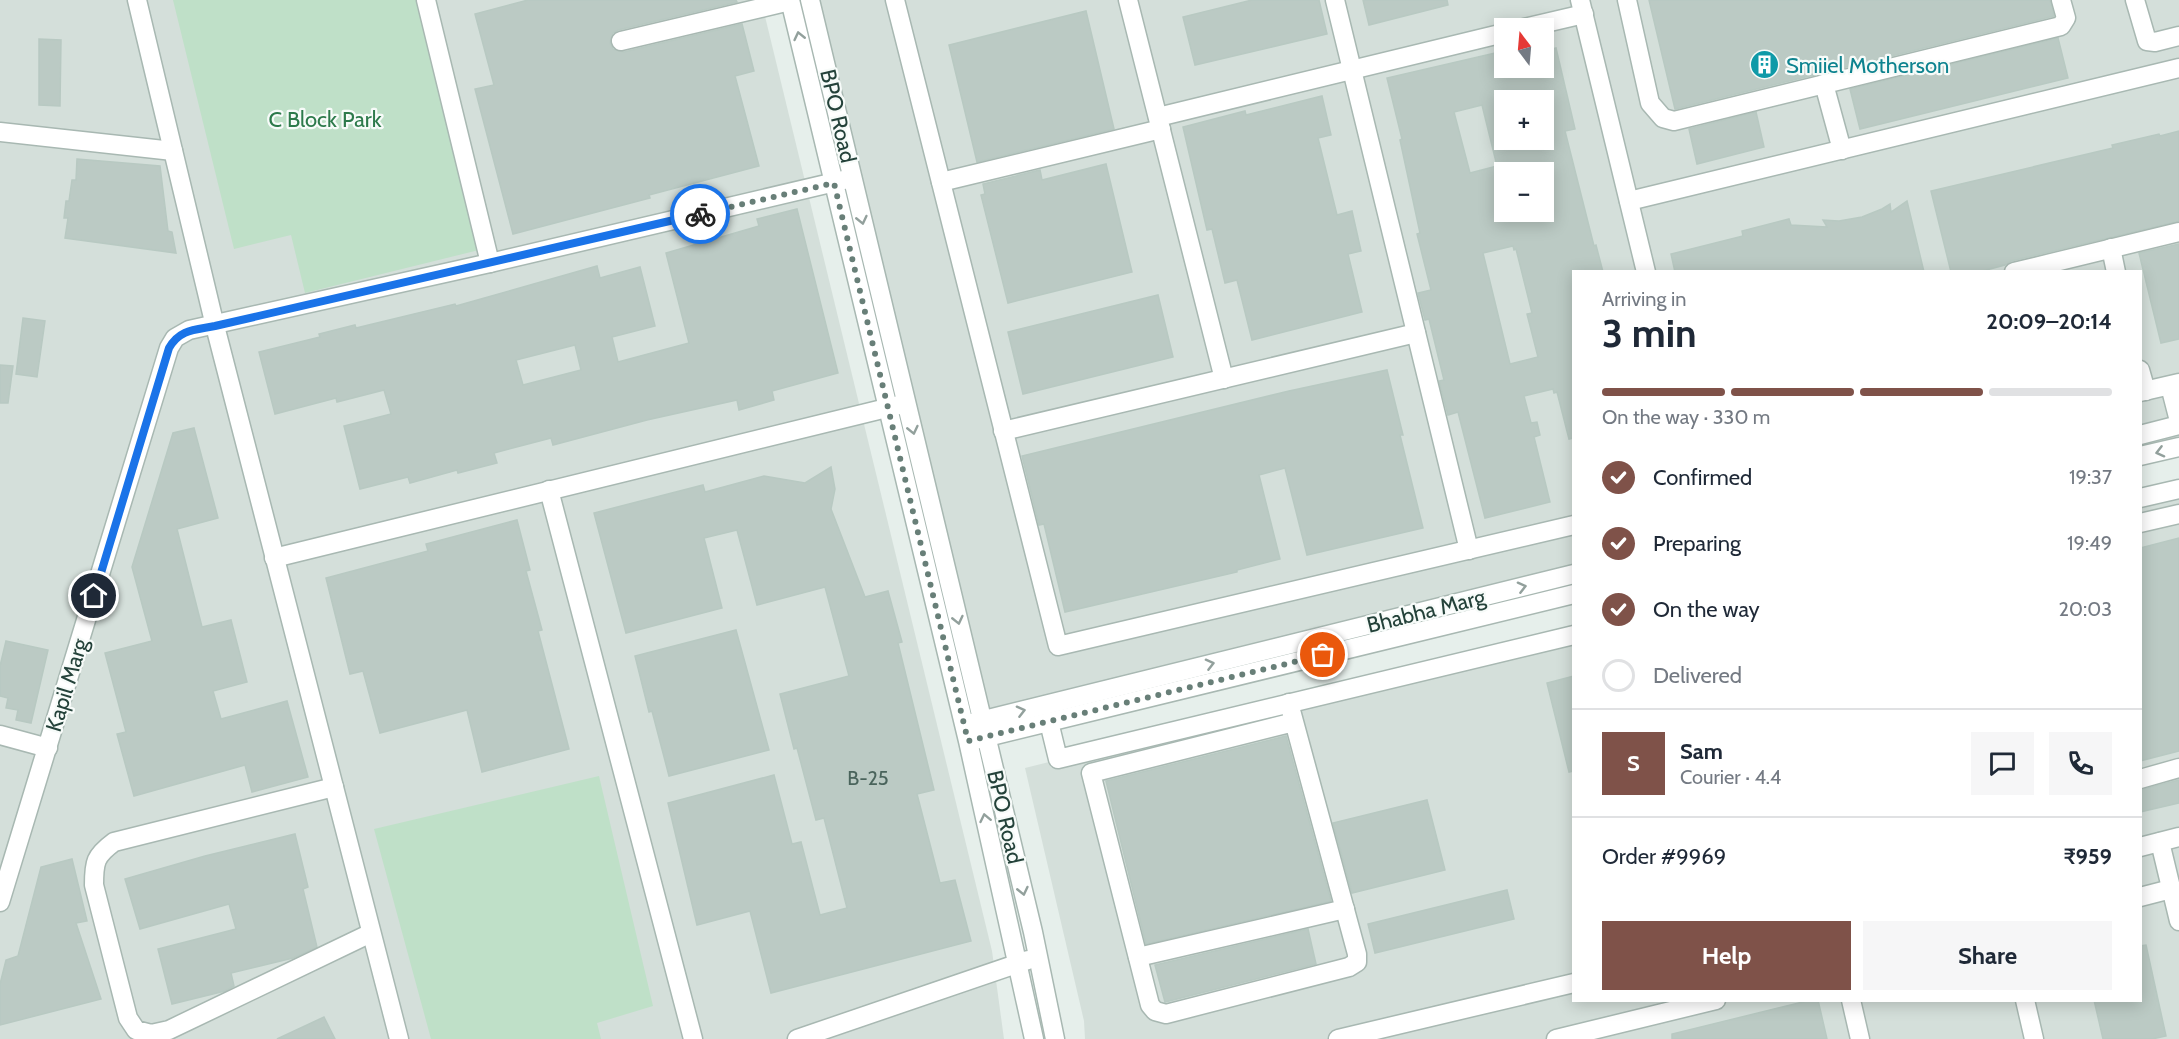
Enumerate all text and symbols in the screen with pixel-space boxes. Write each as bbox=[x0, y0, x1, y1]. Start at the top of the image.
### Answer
north arrow bbox=[1494, 18, 1554, 78]
map controls bbox=[1494, 18, 1554, 222]
one-way arrow bbox=[793, 31, 806, 41]
building icon: Smiiel Motherson bbox=[1749, 49, 1781, 81]
place label: Smiiel Motherson bbox=[1786, 52, 1949, 79]
street label: BPO Road bbox=[814, 67, 862, 165]
button: + bbox=[1494, 90, 1554, 150]
park label: C Block Park bbox=[268, 106, 382, 133]
button: − bbox=[1494, 162, 1554, 222]
courier bbox=[670, 184, 730, 244]
icon: bike bbox=[684, 198, 717, 231]
one-way arrow bbox=[855, 215, 868, 225]
text: Arriving in bbox=[1602, 287, 1686, 311]
text: 20:09–20:14 bbox=[1986, 308, 2112, 335]
text: 3 min bbox=[1602, 309, 1697, 357]
text: On the way · 330 m bbox=[1602, 405, 1770, 429]
one-way arrow bbox=[905, 425, 918, 435]
one-way arrow bbox=[2155, 444, 2165, 457]
icon: check bbox=[1602, 461, 1635, 494]
text: Confirmed bbox=[1653, 464, 1752, 491]
text: 19:37 bbox=[2069, 465, 2112, 489]
icon: check bbox=[1602, 527, 1635, 560]
text: Preparing bbox=[1653, 530, 1741, 557]
text: 19:49 bbox=[2067, 531, 2112, 555]
pin bbox=[68, 570, 119, 621]
icon: home bbox=[77, 579, 110, 612]
one-way arrow bbox=[1517, 582, 1527, 595]
street label: Bhabha Marg bbox=[1364, 583, 1489, 639]
icon: check bbox=[1602, 593, 1635, 626]
text: On the way bbox=[1653, 596, 1760, 623]
text: 20:03 bbox=[2059, 597, 2112, 621]
one-way arrow bbox=[951, 615, 964, 625]
pin bbox=[1297, 629, 1348, 680]
street label: Kapil Marg bbox=[40, 634, 94, 735]
icon: bag bbox=[1306, 638, 1339, 671]
one-way arrow bbox=[1205, 658, 1215, 671]
text: Delivered bbox=[1653, 662, 1742, 689]
one-way arrow bbox=[1016, 705, 1026, 718]
button: chat bbox=[1971, 732, 2034, 795]
button: phone bbox=[2049, 732, 2112, 795]
text: Sam bbox=[1680, 738, 1723, 765]
text: S bbox=[1627, 750, 1640, 777]
text: Courier · 4.4 bbox=[1680, 765, 1781, 789]
house number: B-25 bbox=[847, 766, 889, 790]
street label: BPO Road bbox=[981, 768, 1029, 866]
one-way arrow bbox=[979, 813, 992, 823]
text: Order #9969 bbox=[1602, 843, 1726, 870]
text: ₹959 bbox=[2063, 843, 2112, 870]
one-way arrow bbox=[1016, 886, 1029, 896]
button: Help bbox=[1602, 921, 1851, 990]
button: Share bbox=[1863, 921, 2112, 990]

